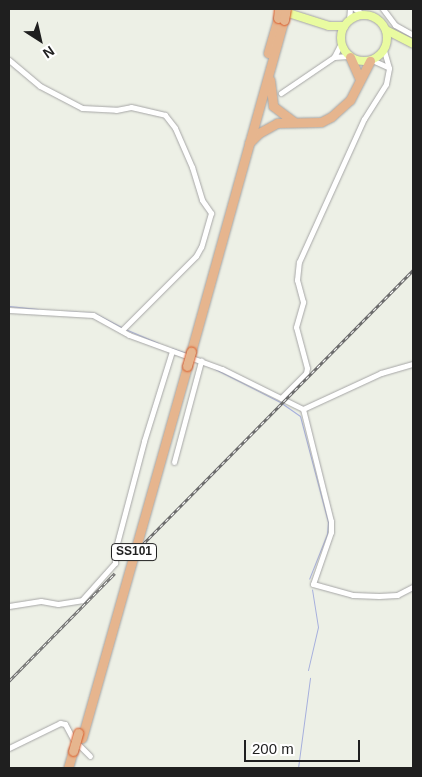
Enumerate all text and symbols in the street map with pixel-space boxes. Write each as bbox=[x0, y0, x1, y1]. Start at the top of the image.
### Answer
north arrow bbox=[15, 15, 65, 65]
text: N bbox=[40, 43, 57, 62]
road number: SS101 bbox=[110, 542, 158, 562]
scale bar bbox=[247, 730, 363, 762]
text: 200 m bbox=[252, 740, 294, 757]

